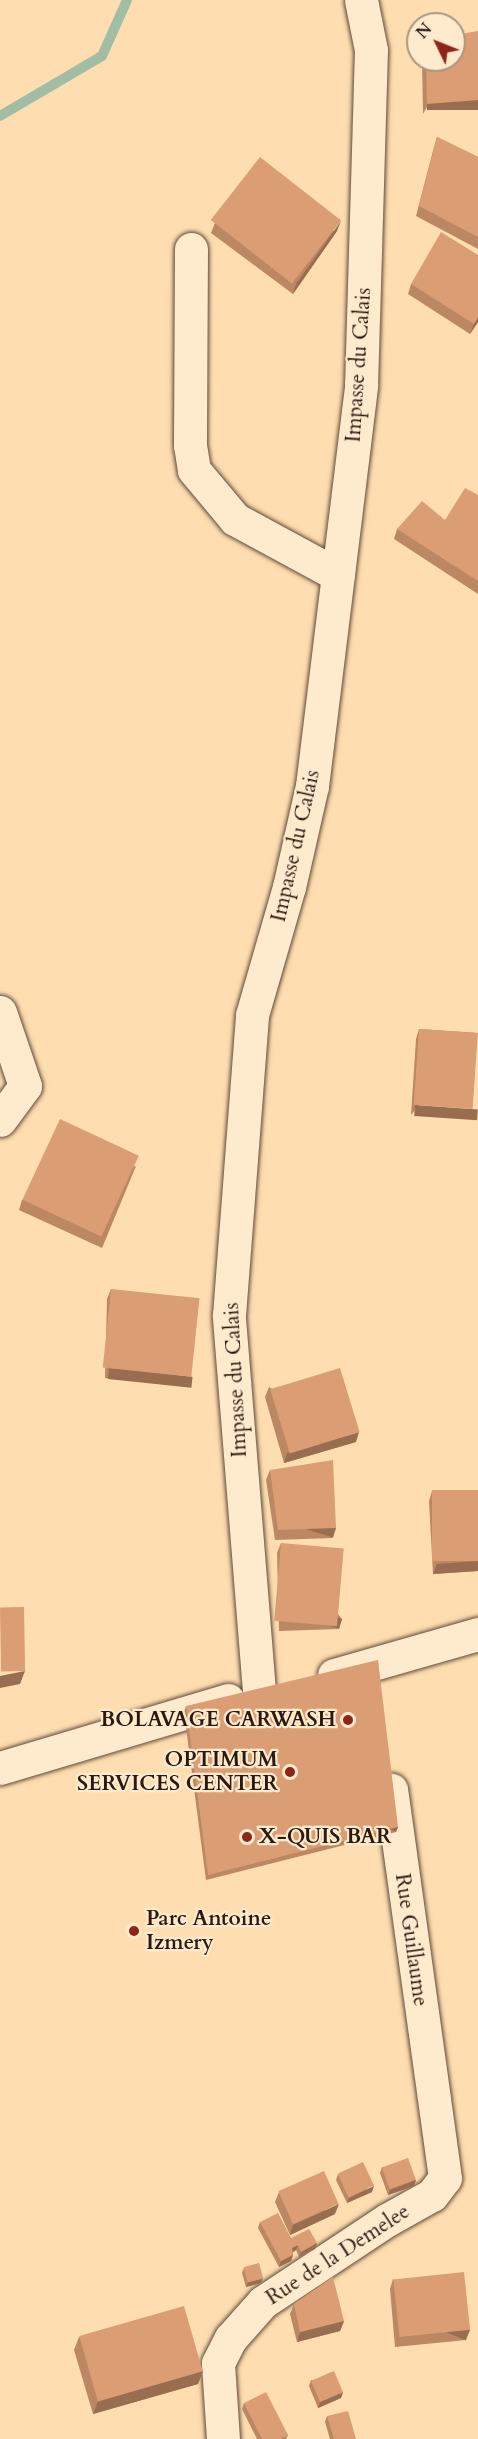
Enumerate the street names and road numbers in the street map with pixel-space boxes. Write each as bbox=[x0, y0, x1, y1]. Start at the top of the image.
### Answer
street label: Impasse du Calais bbox=[341, 287, 377, 443]
street label: Impasse du Calais bbox=[266, 768, 326, 924]
street label: Impasse du Calais bbox=[219, 1302, 253, 1458]
street label: Rue Guillaume bbox=[389, 1872, 433, 2008]
street label: Rue de la Demelee bbox=[262, 2199, 414, 2311]

